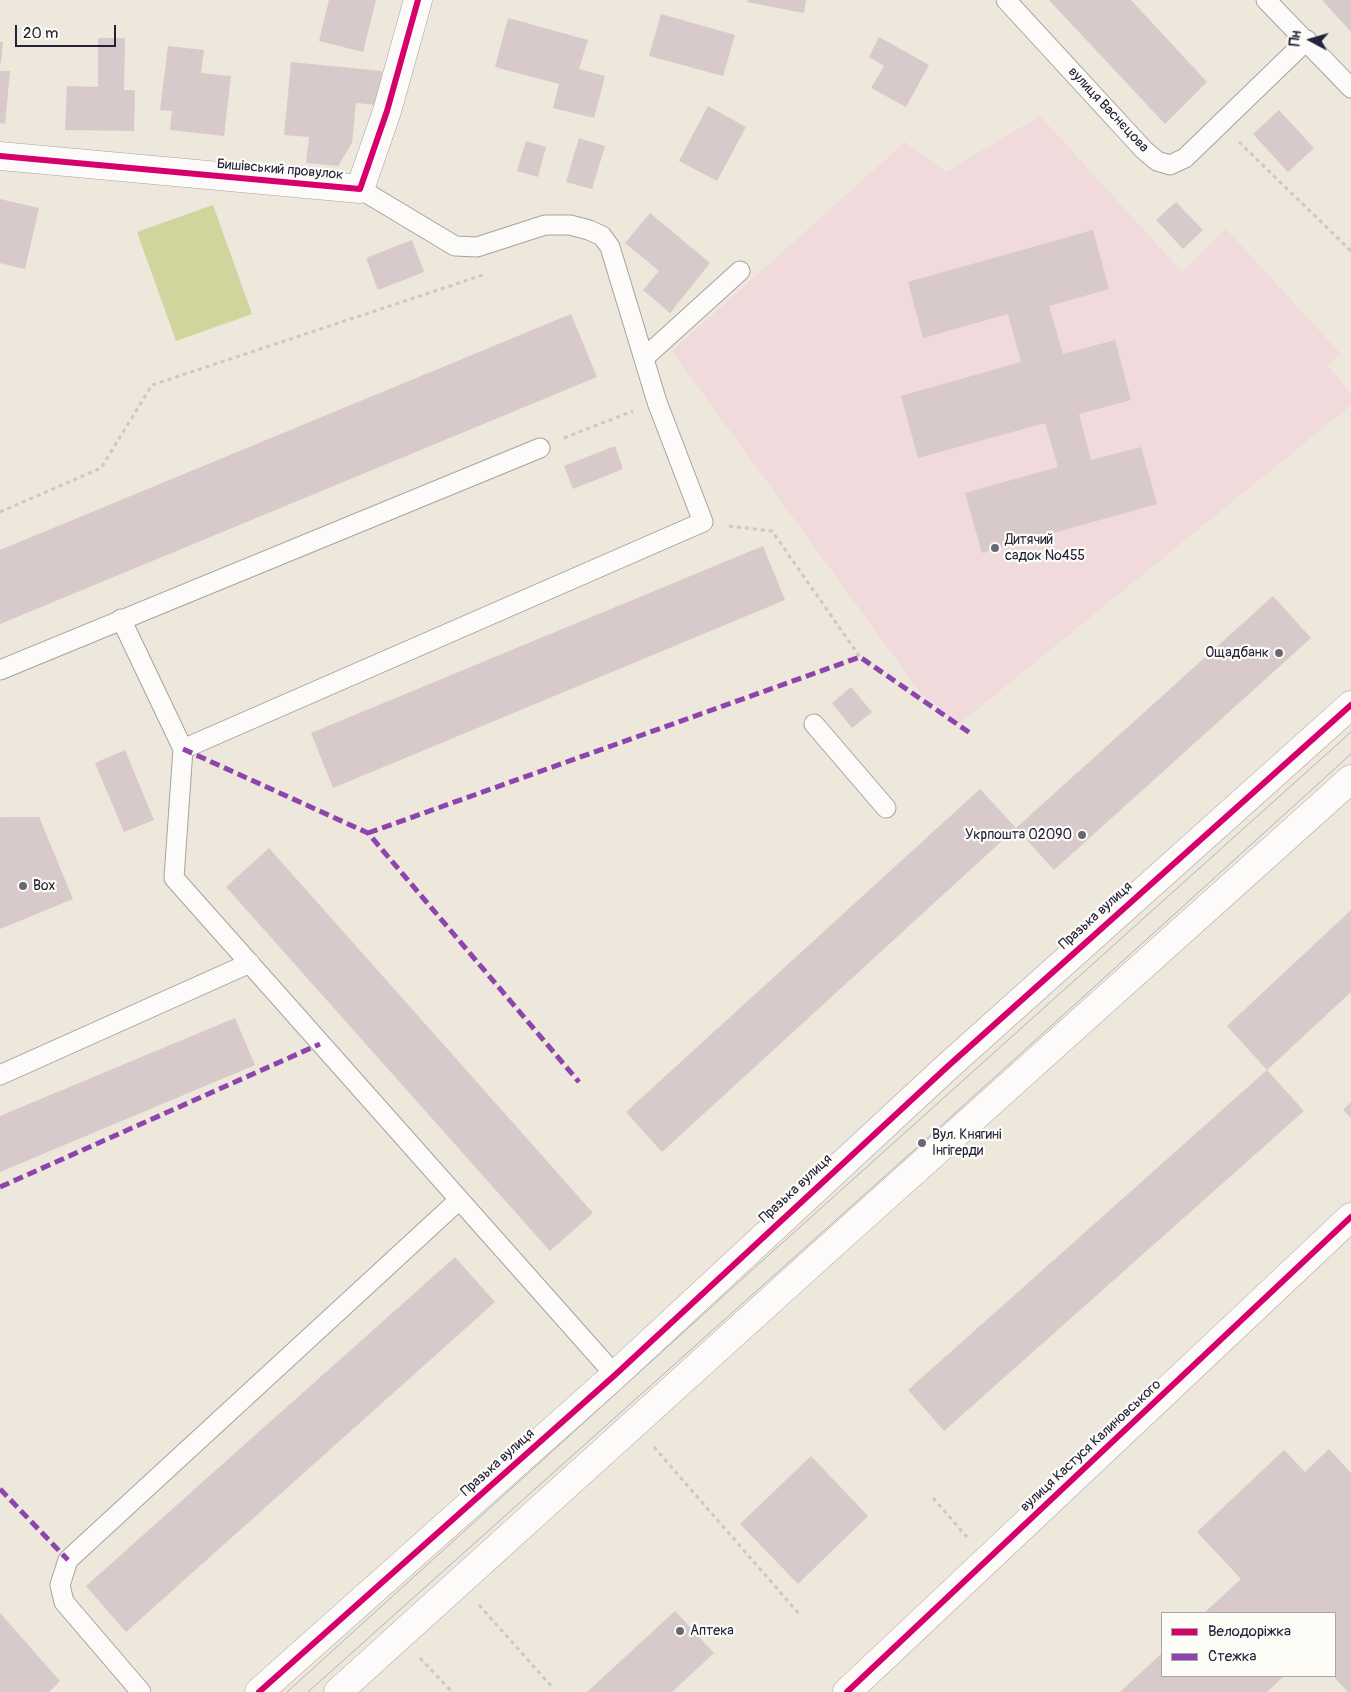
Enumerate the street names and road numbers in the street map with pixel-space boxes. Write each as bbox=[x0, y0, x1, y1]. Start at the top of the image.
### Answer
street label: вулиця Васнєцова bbox=[1064, 64, 1152, 156]
street label: Бишівський провулок bbox=[216, 156, 344, 184]
street label: Празька вулиця bbox=[1056, 879, 1136, 953]
street label: Празька вулиця bbox=[756, 1151, 836, 1227]
street label: вулиця Кастуся Калиновського bbox=[1017, 1376, 1165, 1516]
street label: Празька вулиця bbox=[458, 1426, 538, 1500]

